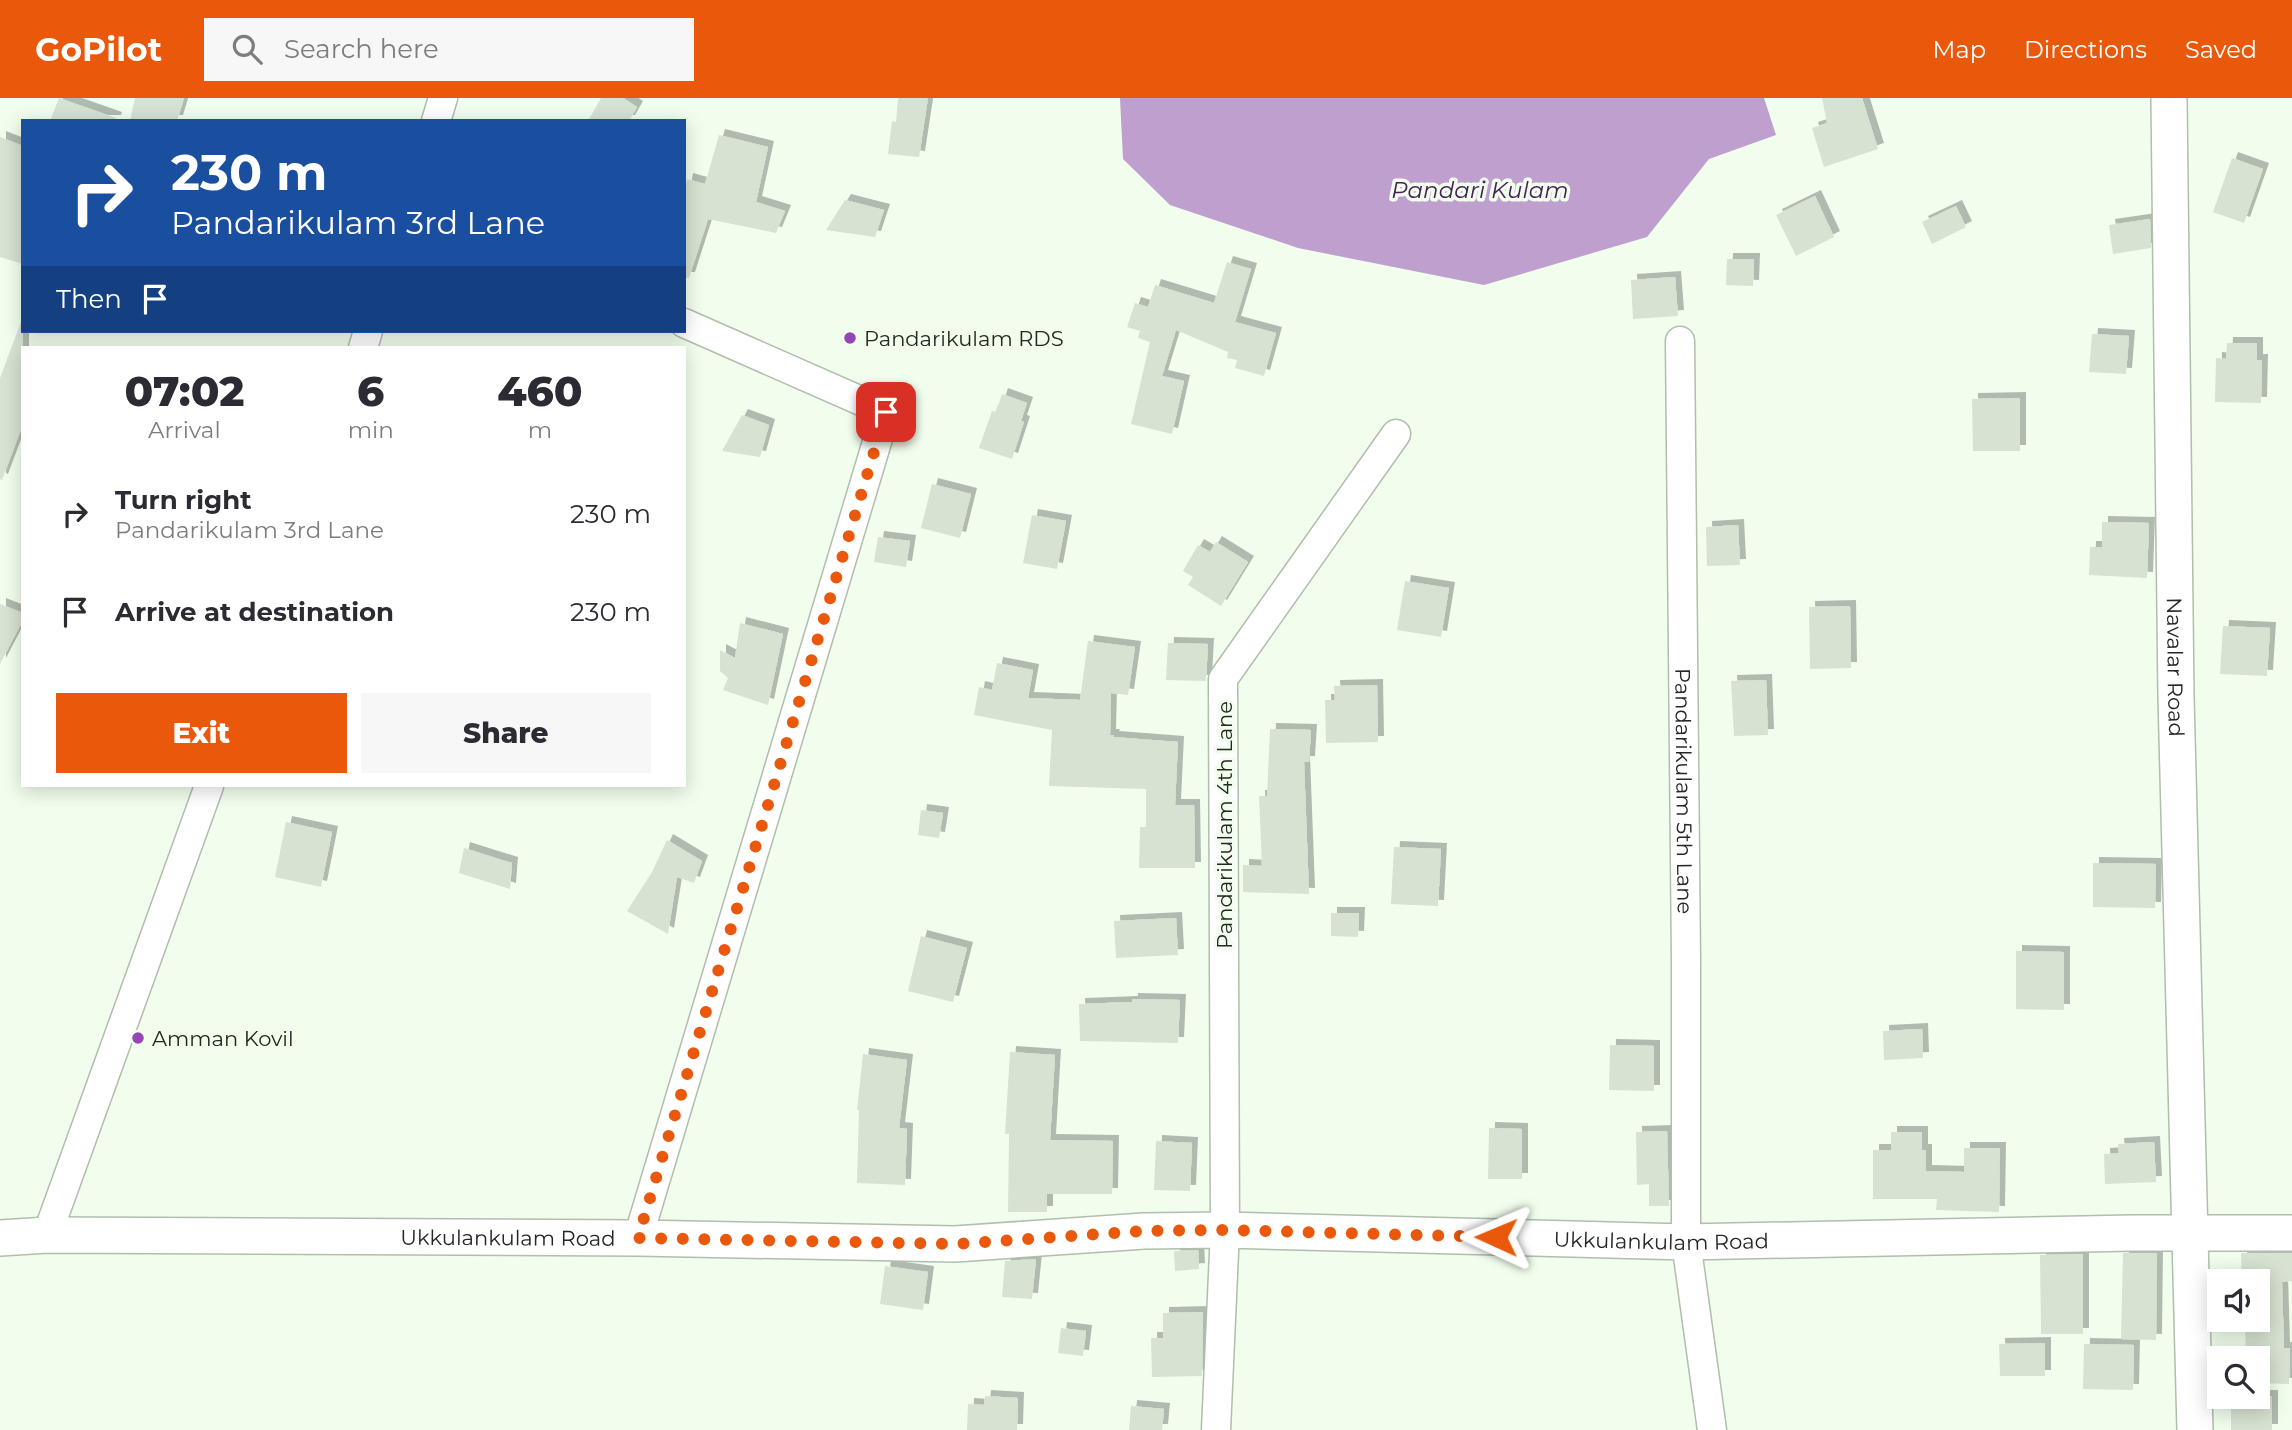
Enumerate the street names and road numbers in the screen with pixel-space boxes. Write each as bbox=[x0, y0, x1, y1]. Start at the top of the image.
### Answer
street label: Navalar Road bbox=[2162, 597, 2190, 737]
street label: Pandarikulam 5th Lane bbox=[1671, 668, 1698, 914]
street label: Pandarikulam 4th Lane bbox=[1212, 701, 1237, 949]
street label: Ukkulankulam Road bbox=[400, 1224, 616, 1250]
street label: Ukkulankulam Road bbox=[1553, 1226, 1769, 1254]

